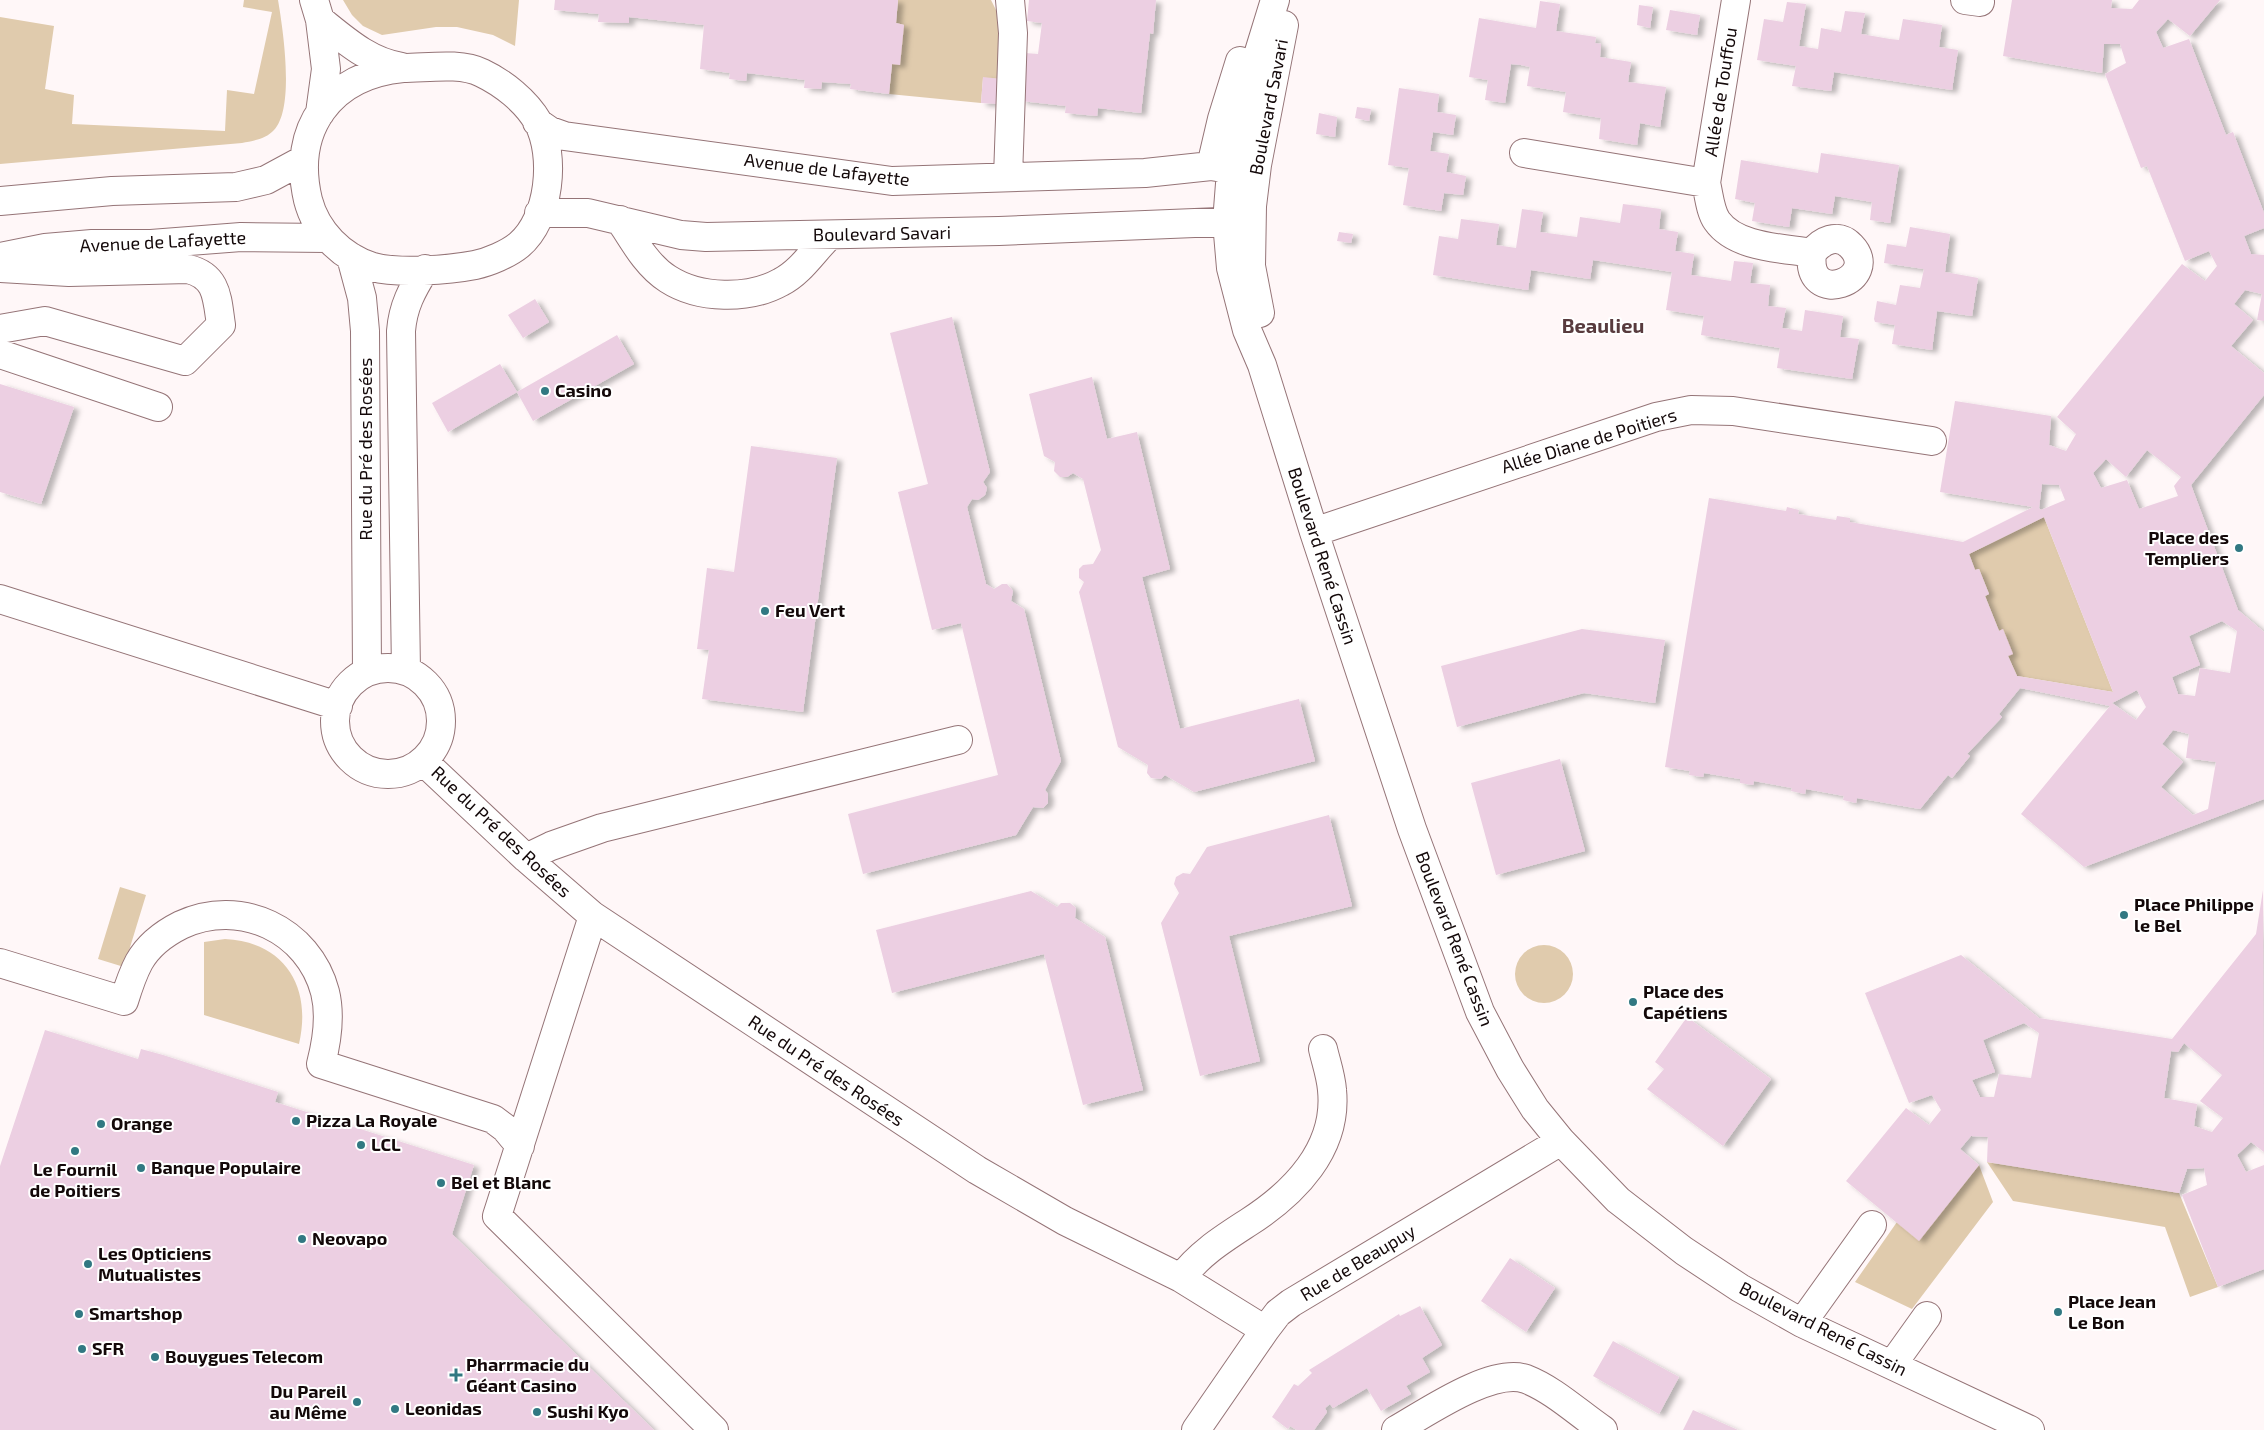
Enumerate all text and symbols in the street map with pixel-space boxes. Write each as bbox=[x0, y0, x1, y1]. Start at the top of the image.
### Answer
street label: Allée de Touffou bbox=[1699, 25, 1741, 158]
street label: Boulevard Savari bbox=[1244, 37, 1292, 177]
street label: Avenue de Lafayette bbox=[743, 148, 911, 190]
street label: Boulevard Savari bbox=[813, 221, 951, 245]
street label: Avenue de Lafayette bbox=[79, 226, 247, 256]
district label: Beaulieu bbox=[1562, 313, 1644, 337]
street label: Rue du Pré des Rosées bbox=[354, 358, 376, 540]
place label: Casino bbox=[555, 379, 612, 401]
marker: Casino bbox=[539, 385, 551, 397]
street label: Allée Diane de Poitiers bbox=[1498, 403, 1679, 477]
street label: Boulevard René Cassin bbox=[1284, 464, 1362, 647]
place label: Place des Templiers bbox=[2145, 526, 2229, 569]
marker: Place des Templiers bbox=[2233, 542, 2245, 554]
place label: Feu Vert bbox=[775, 599, 846, 621]
marker: Feu Vert bbox=[759, 605, 771, 617]
street label: Rue du Pré des Rosées bbox=[427, 761, 576, 902]
street label: Boulevard René Cassin bbox=[1411, 848, 1498, 1029]
place label: Place Philippe le Bel bbox=[2134, 893, 2254, 936]
marker: Place Philippe le Bel bbox=[2118, 909, 2130, 921]
place label: Place des Capétiens bbox=[1643, 980, 1728, 1023]
marker: Place des Capétiens bbox=[1627, 996, 1639, 1008]
street label: Rue du Pré des Rosées bbox=[745, 1010, 909, 1130]
place label: Pizza La Royale bbox=[306, 1109, 437, 1131]
place label: Orange bbox=[111, 1112, 173, 1134]
marker: Pizza La Royale bbox=[290, 1115, 302, 1127]
marker: Orange bbox=[95, 1118, 107, 1130]
place label: LCL bbox=[371, 1133, 401, 1155]
marker: LCL bbox=[355, 1139, 367, 1151]
marker: Le Fournil de Poitiers bbox=[69, 1145, 81, 1157]
place label: Banque Populaire bbox=[151, 1156, 301, 1178]
place label: Le Fournil de Poitiers bbox=[29, 1158, 121, 1201]
marker: Banque Populaire bbox=[135, 1162, 147, 1174]
place label: Bel et Blanc bbox=[451, 1171, 551, 1193]
marker: Bel et Blanc bbox=[435, 1177, 447, 1189]
street label: Rue de Beaupuy bbox=[1296, 1219, 1419, 1305]
place label: Neovapo bbox=[312, 1227, 387, 1249]
marker: Neovapo bbox=[296, 1233, 308, 1245]
place label: Les Opticiens Mutualistes bbox=[98, 1242, 211, 1285]
marker: Les Opticiens Mutualistes bbox=[82, 1258, 94, 1270]
street label: Boulevard René Cassin bbox=[1736, 1276, 1911, 1380]
place label: Place Jean Le Bon bbox=[2068, 1290, 2156, 1333]
place label: Smartshop bbox=[89, 1302, 183, 1324]
marker: Place Jean Le Bon bbox=[2052, 1306, 2064, 1318]
marker: Smartshop bbox=[73, 1308, 85, 1320]
place label: SFR bbox=[92, 1337, 125, 1359]
marker: SFR bbox=[76, 1343, 88, 1355]
place label: Bouygues Telecom bbox=[165, 1345, 323, 1367]
marker: Bouygues Telecom bbox=[149, 1351, 161, 1363]
place label: Pharrmacie du Géant Casino bbox=[466, 1353, 589, 1396]
marker: Pharrmacie du Géant Casino bbox=[450, 1369, 462, 1381]
place label: Du Pareil au Même bbox=[270, 1380, 347, 1423]
marker: Du Pareil au Même bbox=[351, 1396, 363, 1408]
place label: Leonidas bbox=[405, 1397, 482, 1419]
place label: Sushi Kyo bbox=[547, 1400, 629, 1422]
marker: Leonidas bbox=[389, 1403, 401, 1415]
marker: Sushi Kyo bbox=[531, 1406, 543, 1418]

